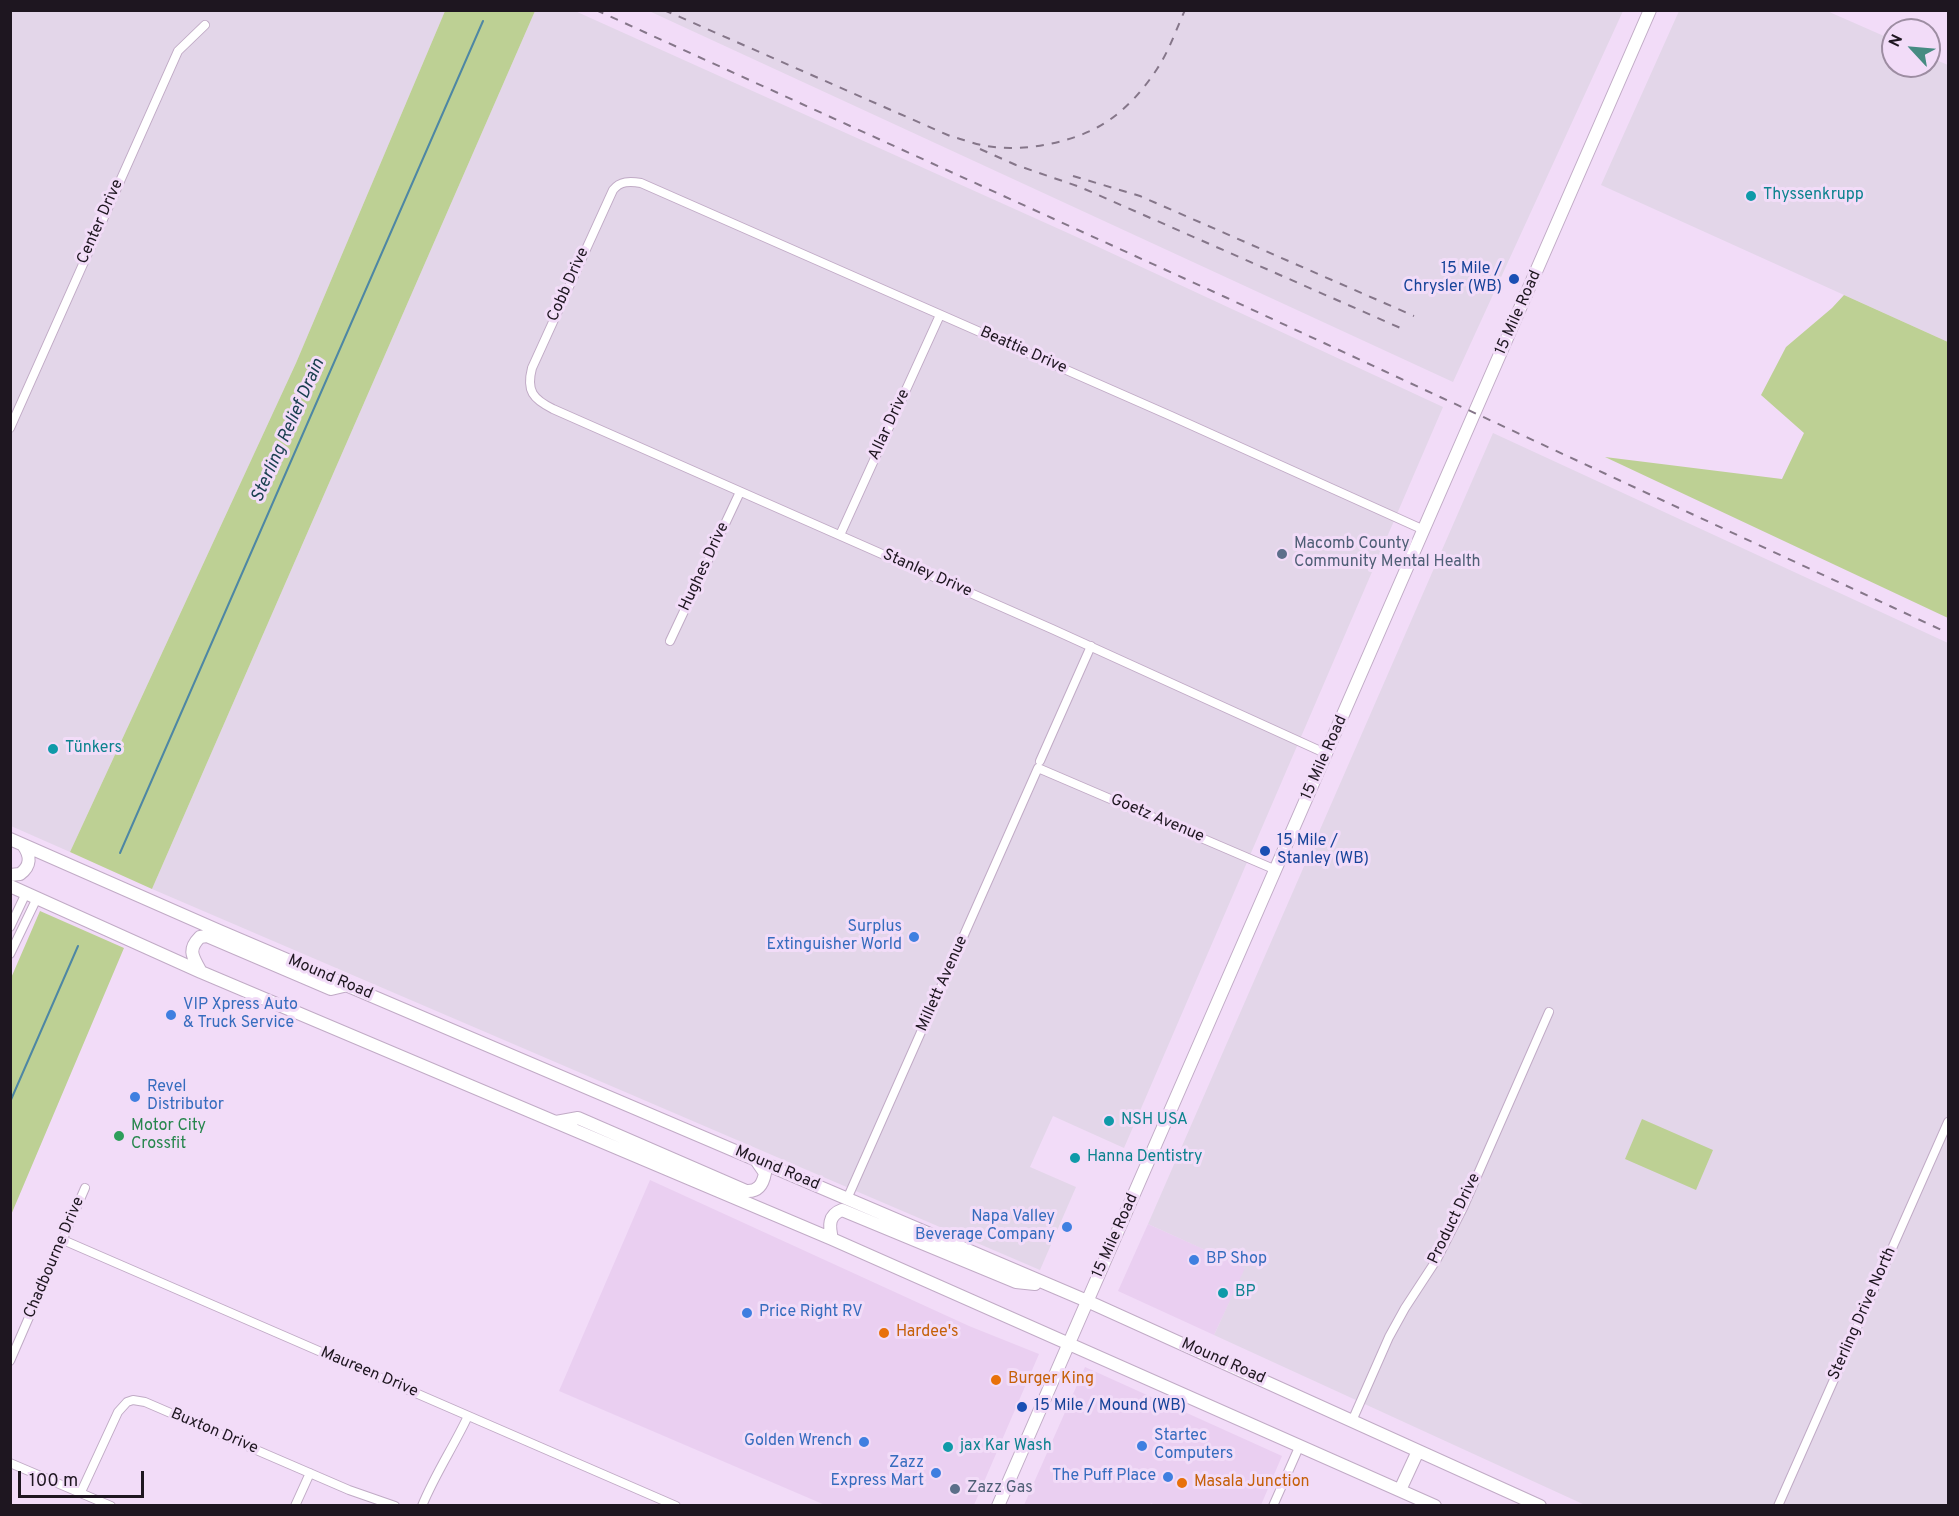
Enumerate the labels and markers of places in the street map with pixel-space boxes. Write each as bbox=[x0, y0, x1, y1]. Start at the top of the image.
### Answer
place label: Thyssenkrupp bbox=[1763, 186, 1864, 206]
marker: Thyssenkrupp bbox=[1744, 189, 1758, 203]
place label: 15 Mile / Chrysler (WB) bbox=[1403, 260, 1502, 298]
marker: 15 Mile / Chrysler (WB) bbox=[1507, 272, 1521, 286]
place label: Macomb County Community Mental Health bbox=[1294, 535, 1481, 573]
marker: Macomb County Community Mental Health bbox=[1275, 547, 1289, 561]
place label: Tünkers bbox=[65, 739, 122, 759]
marker: Tünkers bbox=[46, 742, 60, 756]
place label: 15 Mile / Stanley (WB) bbox=[1277, 832, 1369, 870]
marker: 15 Mile / Stanley (WB) bbox=[1258, 844, 1272, 858]
place label: Surplus Extinguisher World bbox=[766, 918, 902, 956]
marker: Surplus Extinguisher World bbox=[907, 930, 921, 944]
place label: VIP Xpress Auto & Truck Service bbox=[183, 996, 298, 1034]
marker: VIP Xpress Auto & Truck Service bbox=[164, 1008, 178, 1022]
place label: Revel Distributor bbox=[147, 1078, 224, 1116]
marker: Revel Distributor bbox=[128, 1090, 142, 1104]
place label: NSH USA bbox=[1121, 1111, 1188, 1131]
marker: NSH USA bbox=[1102, 1114, 1116, 1128]
place label: Motor City Crossfit bbox=[131, 1117, 206, 1155]
marker: Motor City Crossfit bbox=[112, 1129, 126, 1143]
place label: Hanna Dentistry bbox=[1087, 1148, 1202, 1168]
marker: Hanna Dentistry bbox=[1068, 1151, 1082, 1165]
place label: Napa Valley Beverage Company bbox=[915, 1208, 1055, 1246]
marker: Napa Valley Beverage Company bbox=[1060, 1220, 1074, 1234]
place label: BP Shop bbox=[1206, 1250, 1267, 1270]
marker: BP Shop bbox=[1187, 1253, 1201, 1267]
place label: BP bbox=[1235, 1283, 1256, 1303]
marker: BP bbox=[1216, 1286, 1230, 1300]
place label: Price Right RV bbox=[759, 1303, 863, 1323]
marker: Price Right RV bbox=[740, 1306, 754, 1320]
place label: Hardee's bbox=[896, 1323, 959, 1343]
marker: Hardee's bbox=[877, 1326, 891, 1340]
place label: Burger King bbox=[1008, 1370, 1094, 1390]
marker: Burger King bbox=[989, 1373, 1003, 1387]
place label: 15 Mile / Mound (WB) bbox=[1034, 1397, 1186, 1417]
marker: 15 Mile / Mound (WB) bbox=[1015, 1400, 1029, 1414]
place label: Startec Computers bbox=[1154, 1427, 1233, 1465]
place label: Golden Wrench bbox=[744, 1432, 852, 1452]
marker: Golden Wrench bbox=[857, 1435, 871, 1449]
place label: jax Kar Wash bbox=[960, 1437, 1052, 1457]
marker: Startec Computers bbox=[1135, 1439, 1149, 1453]
marker: jax Kar Wash bbox=[941, 1440, 955, 1454]
place label: Zazz Express Mart bbox=[831, 1454, 924, 1492]
marker: Zazz Express Mart bbox=[929, 1466, 943, 1480]
place label: The Puff Place bbox=[1052, 1467, 1156, 1487]
marker: The Puff Place bbox=[1161, 1470, 1175, 1484]
place label: Masala Junction bbox=[1194, 1473, 1310, 1493]
marker: Masala Junction bbox=[1175, 1476, 1189, 1490]
place label: Zazz Gas bbox=[967, 1479, 1033, 1499]
marker: Zazz Gas bbox=[948, 1482, 962, 1496]

